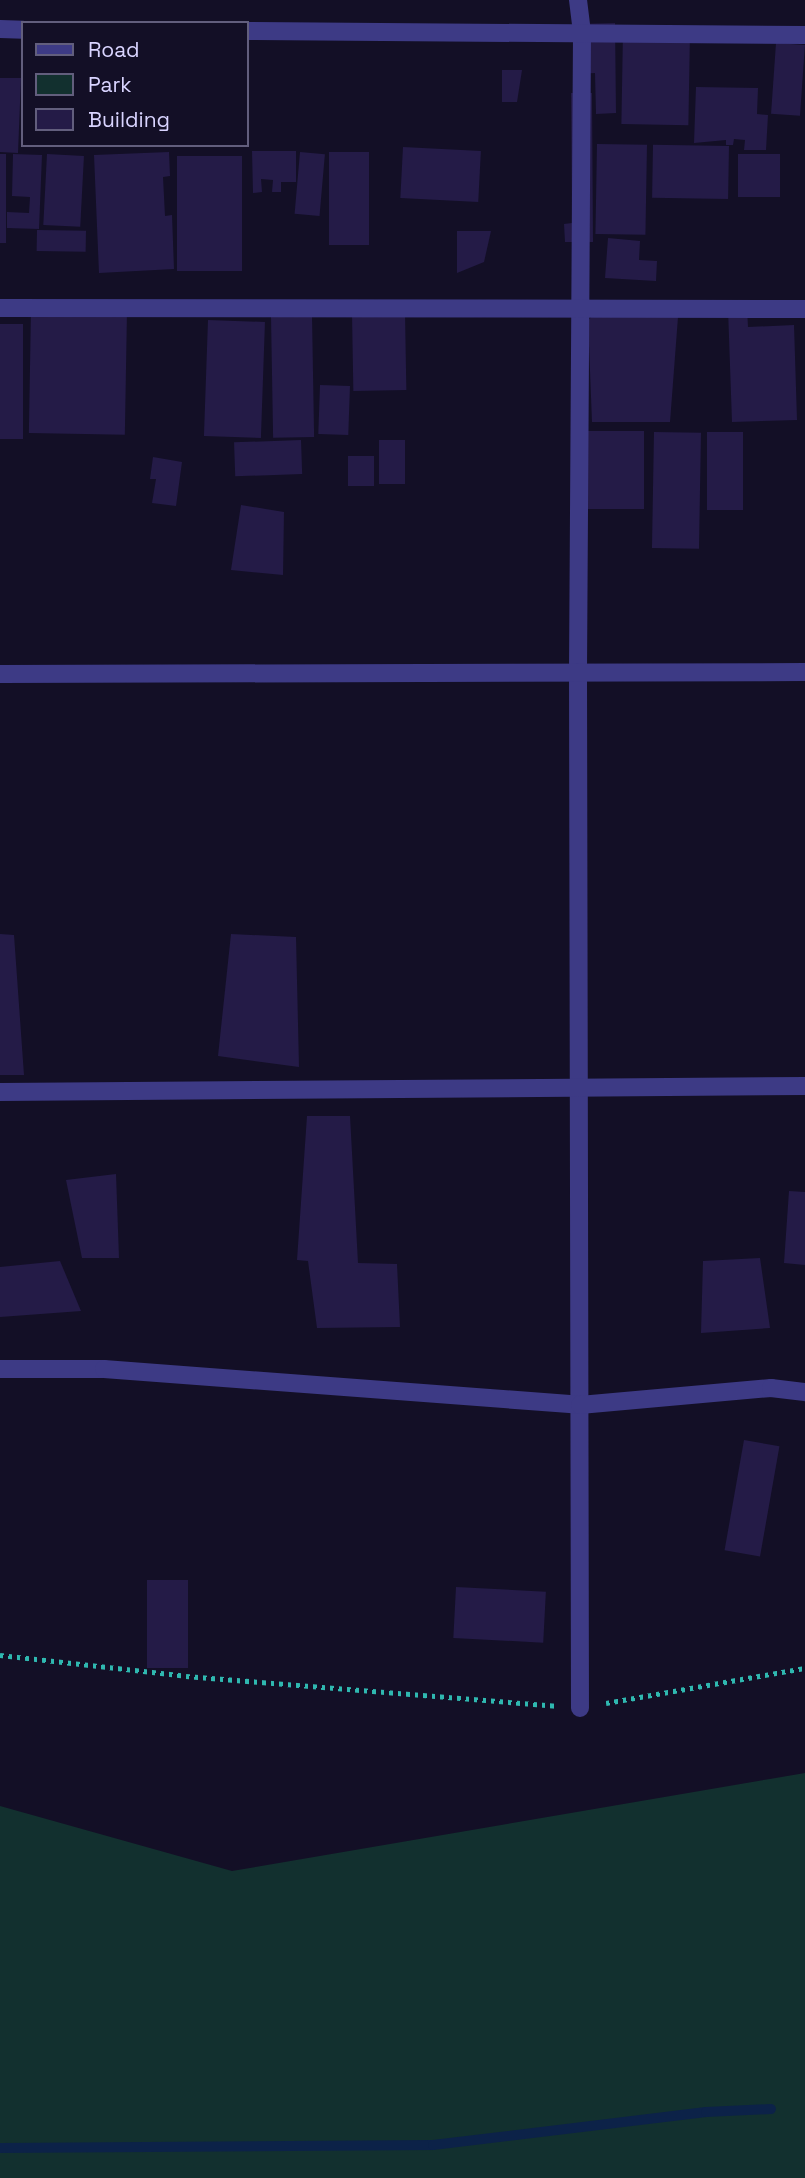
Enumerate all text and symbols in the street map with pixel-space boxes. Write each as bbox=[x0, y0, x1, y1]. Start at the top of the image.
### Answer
legend bbox=[21, 21, 248, 147]
text: Road bbox=[88, 36, 140, 63]
text: Park bbox=[88, 71, 132, 98]
text: Building bbox=[88, 106, 170, 133]

